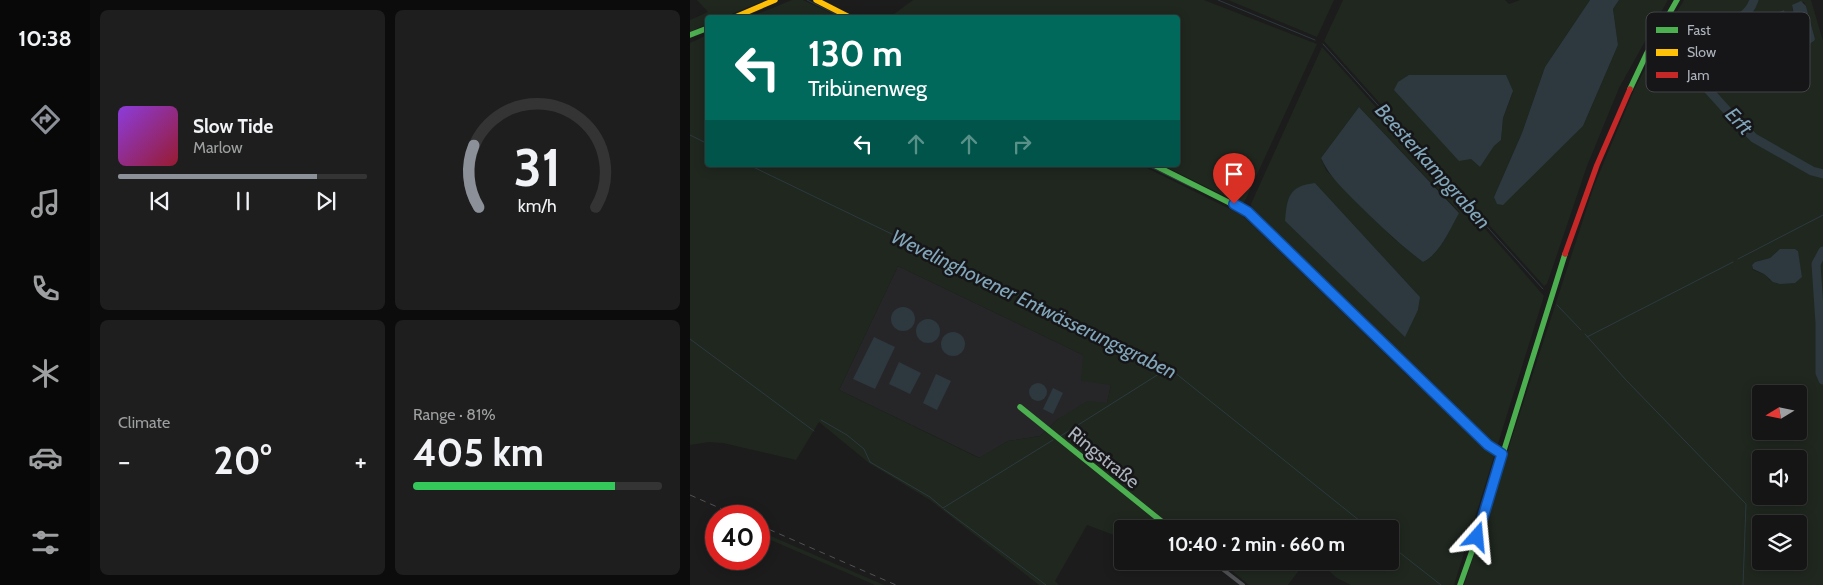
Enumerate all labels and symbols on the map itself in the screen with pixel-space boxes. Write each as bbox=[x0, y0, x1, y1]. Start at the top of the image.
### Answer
legend bbox=[1646, 12, 1810, 92]
text: Fast bbox=[1687, 21, 1711, 39]
text: Slow bbox=[1687, 43, 1716, 61]
text: Jam bbox=[1686, 66, 1709, 84]
water label: Beesterkampgraben bbox=[1370, 98, 1496, 234]
water label: Erft bbox=[1720, 102, 1758, 140]
pin bbox=[1213, 153, 1255, 204]
water label: Wevelinghovener Entwässerungsgraben bbox=[887, 224, 1181, 384]
north arrow bbox=[1752, 385, 1808, 440]
street label: Ringstraße bbox=[1063, 422, 1144, 493]
speed limit sign: 40 bbox=[705, 505, 770, 570]
position arrow bbox=[1450, 510, 1502, 562]

